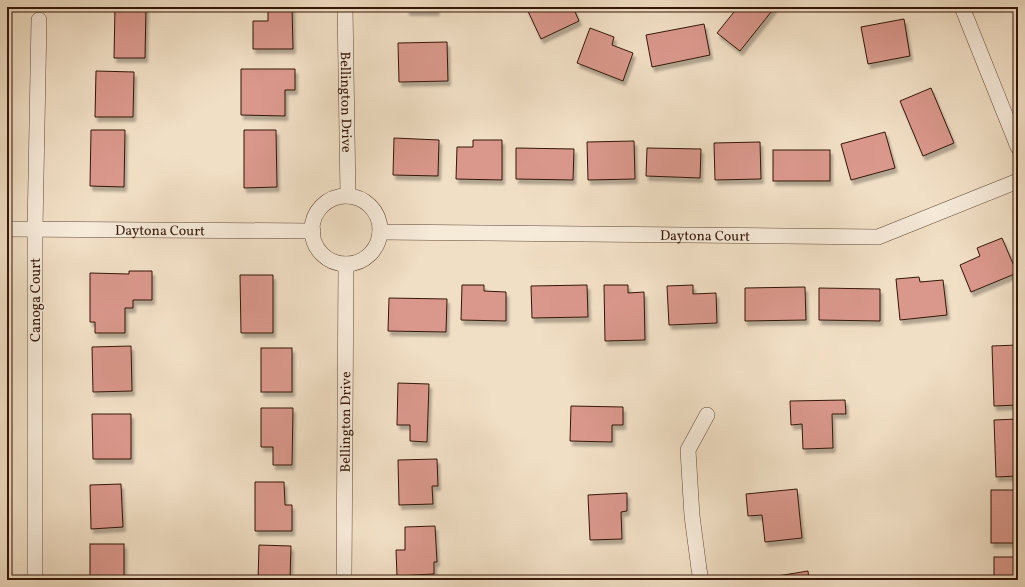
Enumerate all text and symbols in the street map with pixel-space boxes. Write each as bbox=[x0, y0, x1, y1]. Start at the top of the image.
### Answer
street label: Bellington Drive bbox=[335, 51, 355, 153]
street label: Daytona Court bbox=[115, 222, 205, 241]
street label: Daytona Court bbox=[660, 227, 750, 247]
street label: Canoga Court bbox=[27, 258, 46, 342]
street label: Bellington Drive bbox=[337, 371, 356, 473]

